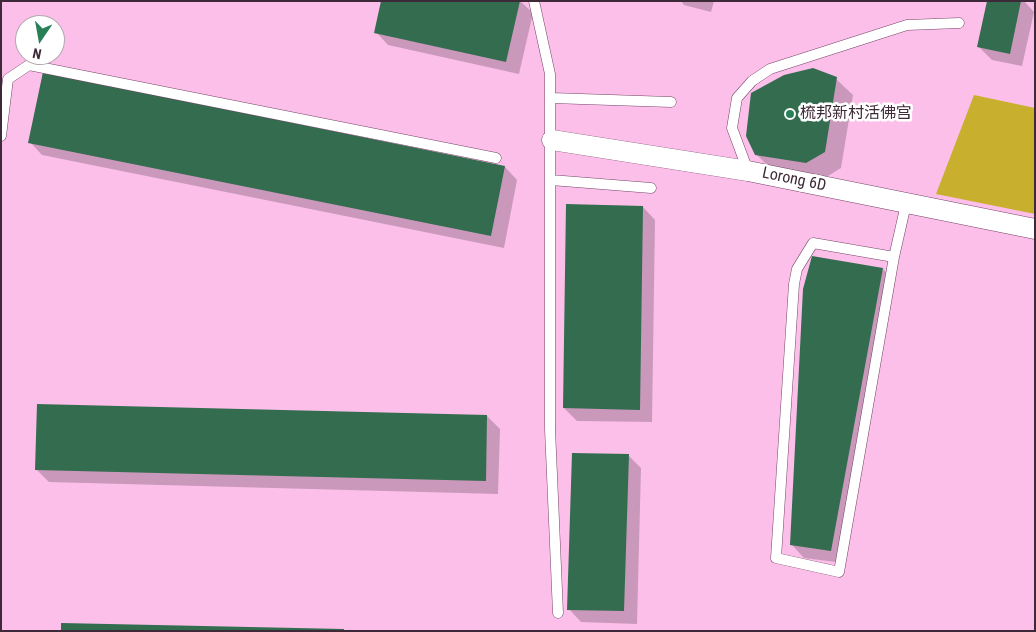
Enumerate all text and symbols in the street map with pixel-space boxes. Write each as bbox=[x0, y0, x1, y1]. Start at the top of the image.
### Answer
north arrow bbox=[15, 15, 65, 65]
text: N bbox=[31, 45, 43, 62]
place label: 梳邦新村活佛宫 bbox=[800, 104, 912, 124]
marker: 梳邦新村活佛宫 bbox=[784, 108, 796, 120]
street label: Lorong 6D bbox=[760, 164, 828, 196]

